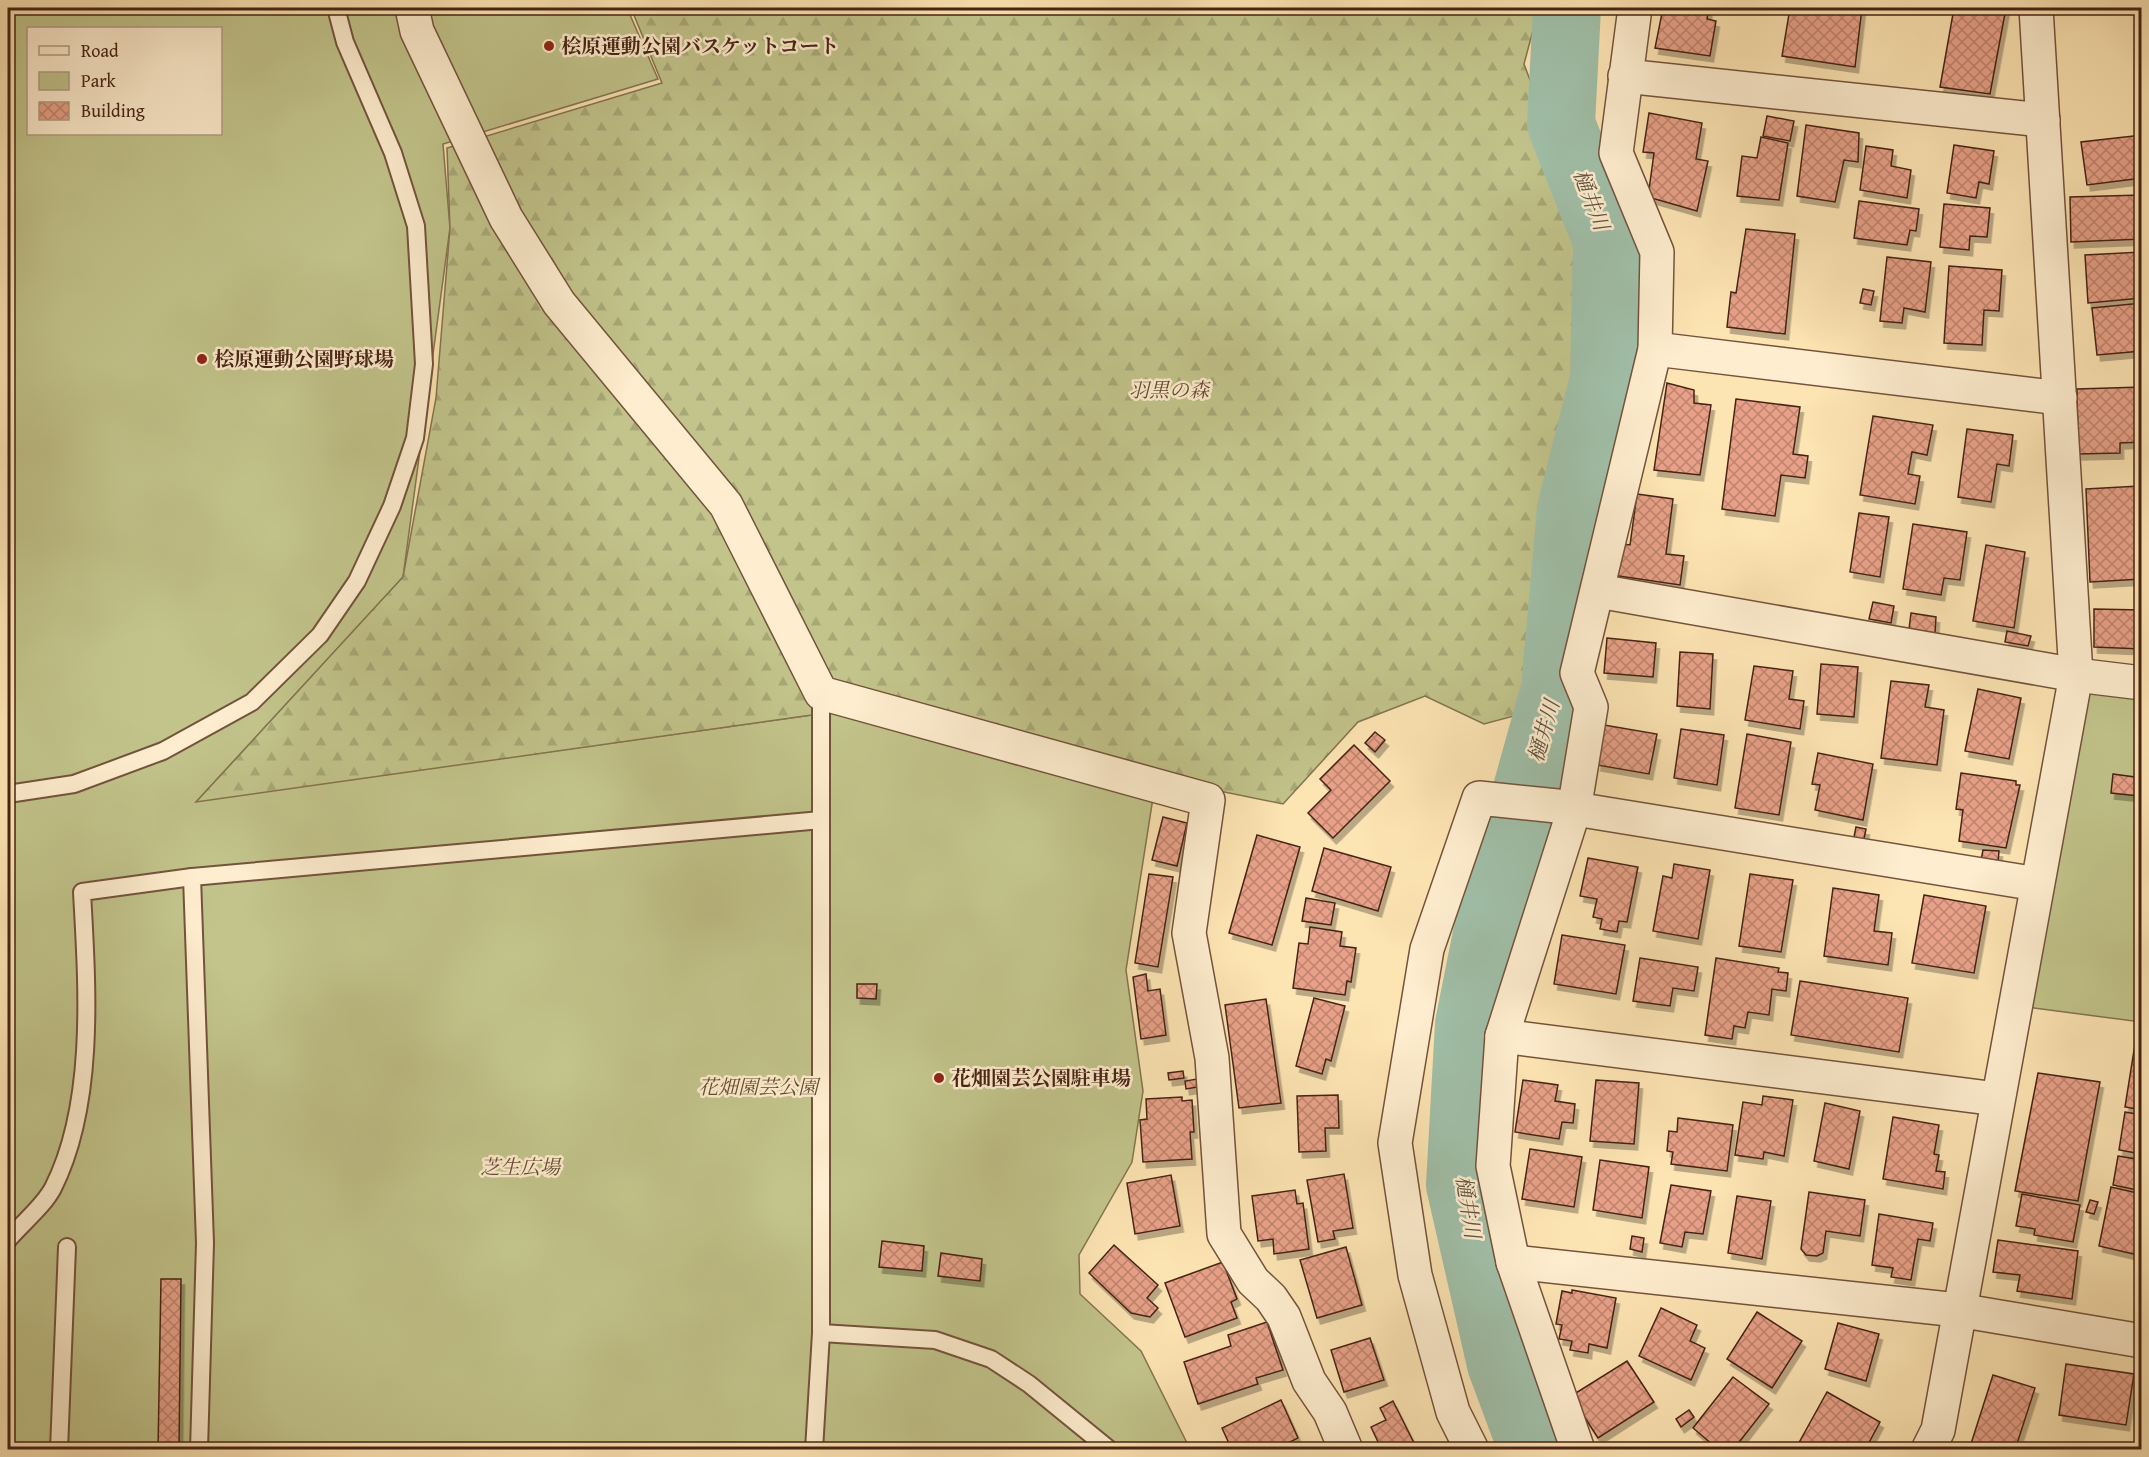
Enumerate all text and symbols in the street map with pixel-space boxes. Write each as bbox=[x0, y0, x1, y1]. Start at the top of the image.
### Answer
legend bbox=[27, 27, 222, 135]
place label: 桧原運動公園バスケットコート bbox=[561, 31, 839, 60]
text: Road bbox=[81, 37, 119, 64]
marker: 桧原運動公園バスケットコート bbox=[542, 39, 556, 53]
text: Park bbox=[81, 67, 117, 94]
text: Building bbox=[81, 97, 145, 124]
water label: 樋井川 bbox=[1566, 165, 1618, 237]
place label: 桧原運動公園野球場 bbox=[214, 344, 394, 373]
marker: 桧原運動公園野球場 bbox=[195, 352, 209, 366]
park label: 羽黒の森 bbox=[1129, 375, 1211, 404]
water label: 樋井川 bbox=[1520, 694, 1568, 765]
place label: 花畑園芸公園駐車場 bbox=[951, 1063, 1131, 1092]
marker: 花畑園芸公園駐車場 bbox=[932, 1071, 946, 1085]
park label: 花畑園芸公園 bbox=[698, 1072, 821, 1101]
park label: 芝生広場 bbox=[480, 1152, 562, 1181]
water label: 樋井川 bbox=[1448, 1173, 1489, 1242]

